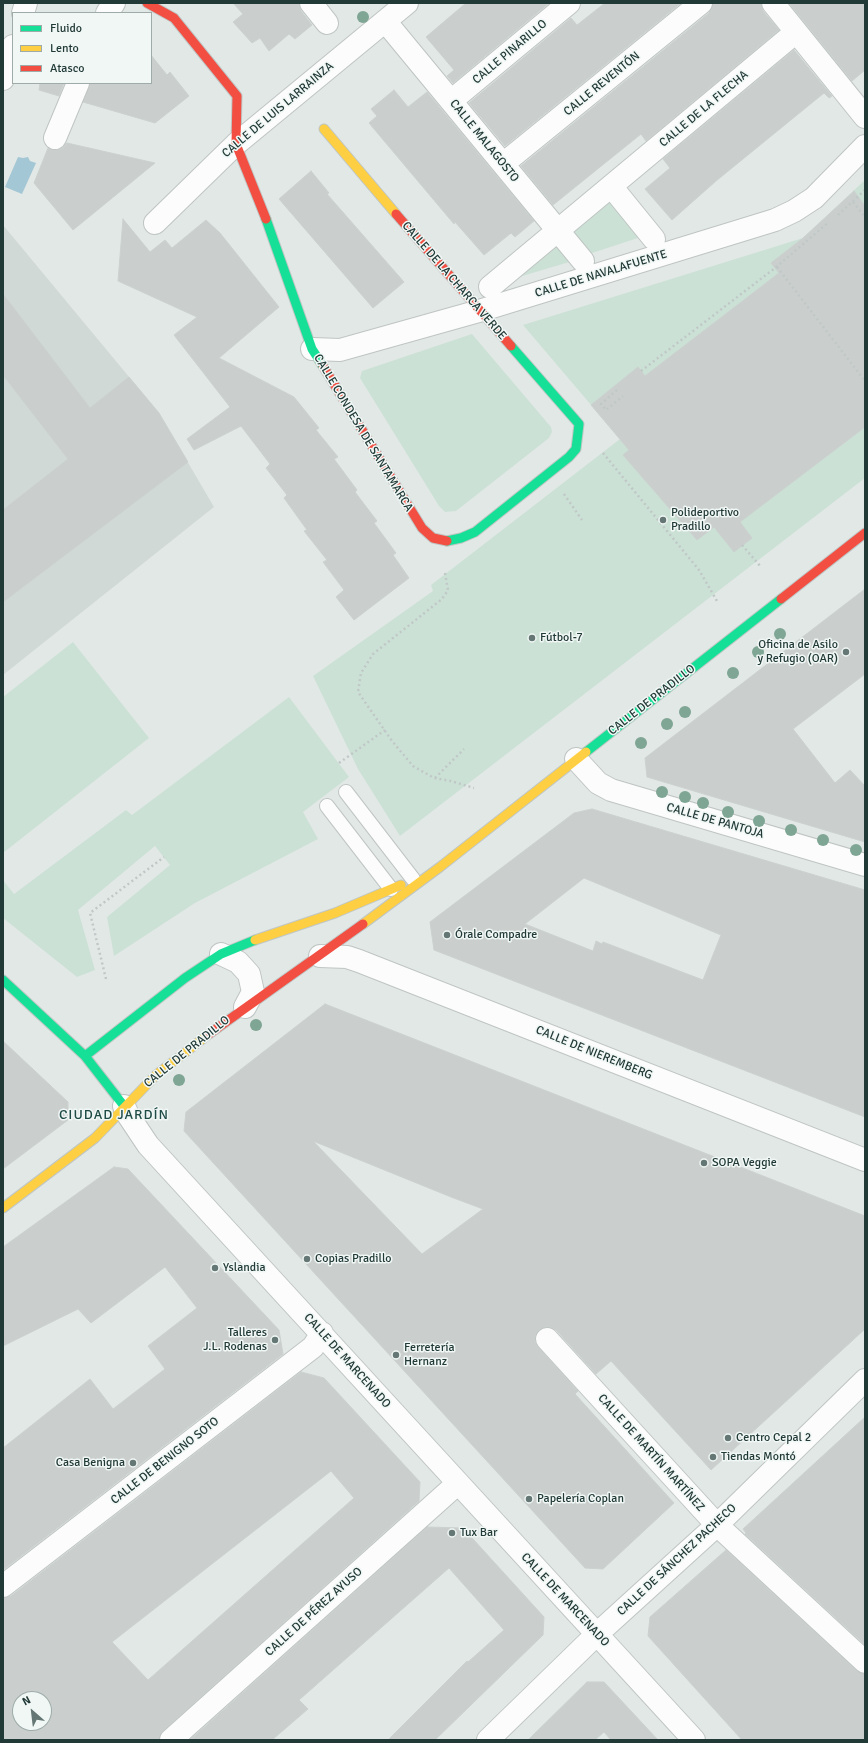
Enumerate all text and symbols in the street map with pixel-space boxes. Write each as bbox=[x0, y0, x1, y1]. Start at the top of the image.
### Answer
legend bbox=[12, 12, 152, 84]
street label: CALLE PINARILLO bbox=[470, 17, 550, 87]
text: Fluido bbox=[50, 21, 82, 36]
text: Lento bbox=[50, 41, 79, 56]
street label: CALLE REVENTÓN bbox=[561, 49, 643, 119]
street label: CALLE DE LUIS LARRAINZA bbox=[219, 59, 337, 161]
text: Atasco bbox=[50, 61, 85, 76]
street label: CALLE DE LA FLECHA bbox=[657, 68, 751, 150]
street label: CALLE MALAGOSTO bbox=[446, 97, 522, 185]
street label: CALLE DE LA CHARCA VERDE bbox=[399, 219, 509, 343]
street label: CALLE DE NAVALAFUENTE bbox=[533, 247, 669, 301]
street label: CALLE CONDESA DE SANTAMARCA bbox=[310, 352, 416, 514]
place label: Polideportivo Pradillo bbox=[671, 506, 739, 534]
marker: Polideportivo Pradillo bbox=[658, 515, 668, 525]
place label: Fútbol-7 bbox=[540, 631, 583, 645]
marker: Fútbol-7 bbox=[527, 633, 537, 643]
place label: Oficina de Asilo y Refugio (OAR) bbox=[757, 638, 838, 666]
marker: Oficina de Asilo y Refugio (OAR) bbox=[841, 647, 851, 657]
street label: CALLE DE PRADILLO bbox=[606, 662, 698, 738]
street label: CALLE DE PANTOJA bbox=[665, 800, 765, 842]
place label: Órale Compadre bbox=[455, 928, 537, 942]
marker: Órale Compadre bbox=[442, 930, 452, 940]
street label: CALLE DE PRADILLO bbox=[141, 1013, 233, 1091]
street label: CALLE DE NIEREMBERG bbox=[534, 1023, 654, 1083]
district label: CIUDAD JARDÍN bbox=[59, 1107, 169, 1123]
place label: SOPA Veggie bbox=[712, 1156, 777, 1170]
marker: SOPA Veggie bbox=[699, 1158, 709, 1168]
place label: Copias Pradillo bbox=[315, 1252, 392, 1266]
marker: Copias Pradillo bbox=[302, 1254, 312, 1264]
place label: Yslandia bbox=[223, 1261, 265, 1275]
marker: Yslandia bbox=[210, 1263, 220, 1273]
street label: CALLE DE MARCENADO bbox=[301, 1311, 393, 1411]
place label: Talleres J.L. Rodenas bbox=[203, 1326, 267, 1354]
marker: Talleres J.L. Rodenas bbox=[270, 1335, 280, 1345]
place label: Ferretería Hernanz bbox=[404, 1341, 455, 1369]
marker: Ferretería Hernanz bbox=[391, 1350, 401, 1360]
street label: CALLE DE MARTÍN MARTÍNEZ bbox=[594, 1391, 708, 1515]
street label: CALLE DE BENIGNO SOTO bbox=[108, 1414, 222, 1508]
place label: Centro Cepal 2 bbox=[736, 1431, 811, 1445]
marker: Centro Cepal 2 bbox=[723, 1433, 733, 1443]
place label: Tiendas Montó bbox=[721, 1450, 796, 1464]
marker: Tiendas Montó bbox=[708, 1452, 718, 1462]
place label: Casa Benigna bbox=[56, 1456, 125, 1470]
marker: Casa Benigna bbox=[128, 1458, 138, 1468]
place label: Papelería Coplan bbox=[537, 1492, 624, 1506]
marker: Papelería Coplan bbox=[524, 1494, 534, 1504]
street label: CALLE DE SÁNCHEZ PACHECO bbox=[614, 1501, 740, 1619]
place label: Tux Bar bbox=[460, 1526, 497, 1540]
marker: Tux Bar bbox=[447, 1528, 457, 1538]
street label: CALLE DE MARCENADO bbox=[518, 1550, 612, 1650]
street label: CALLE DE PÉREZ AYUSO bbox=[262, 1565, 366, 1659]
north arrow bbox=[12, 1691, 52, 1731]
text: N bbox=[20, 1693, 33, 1708]

